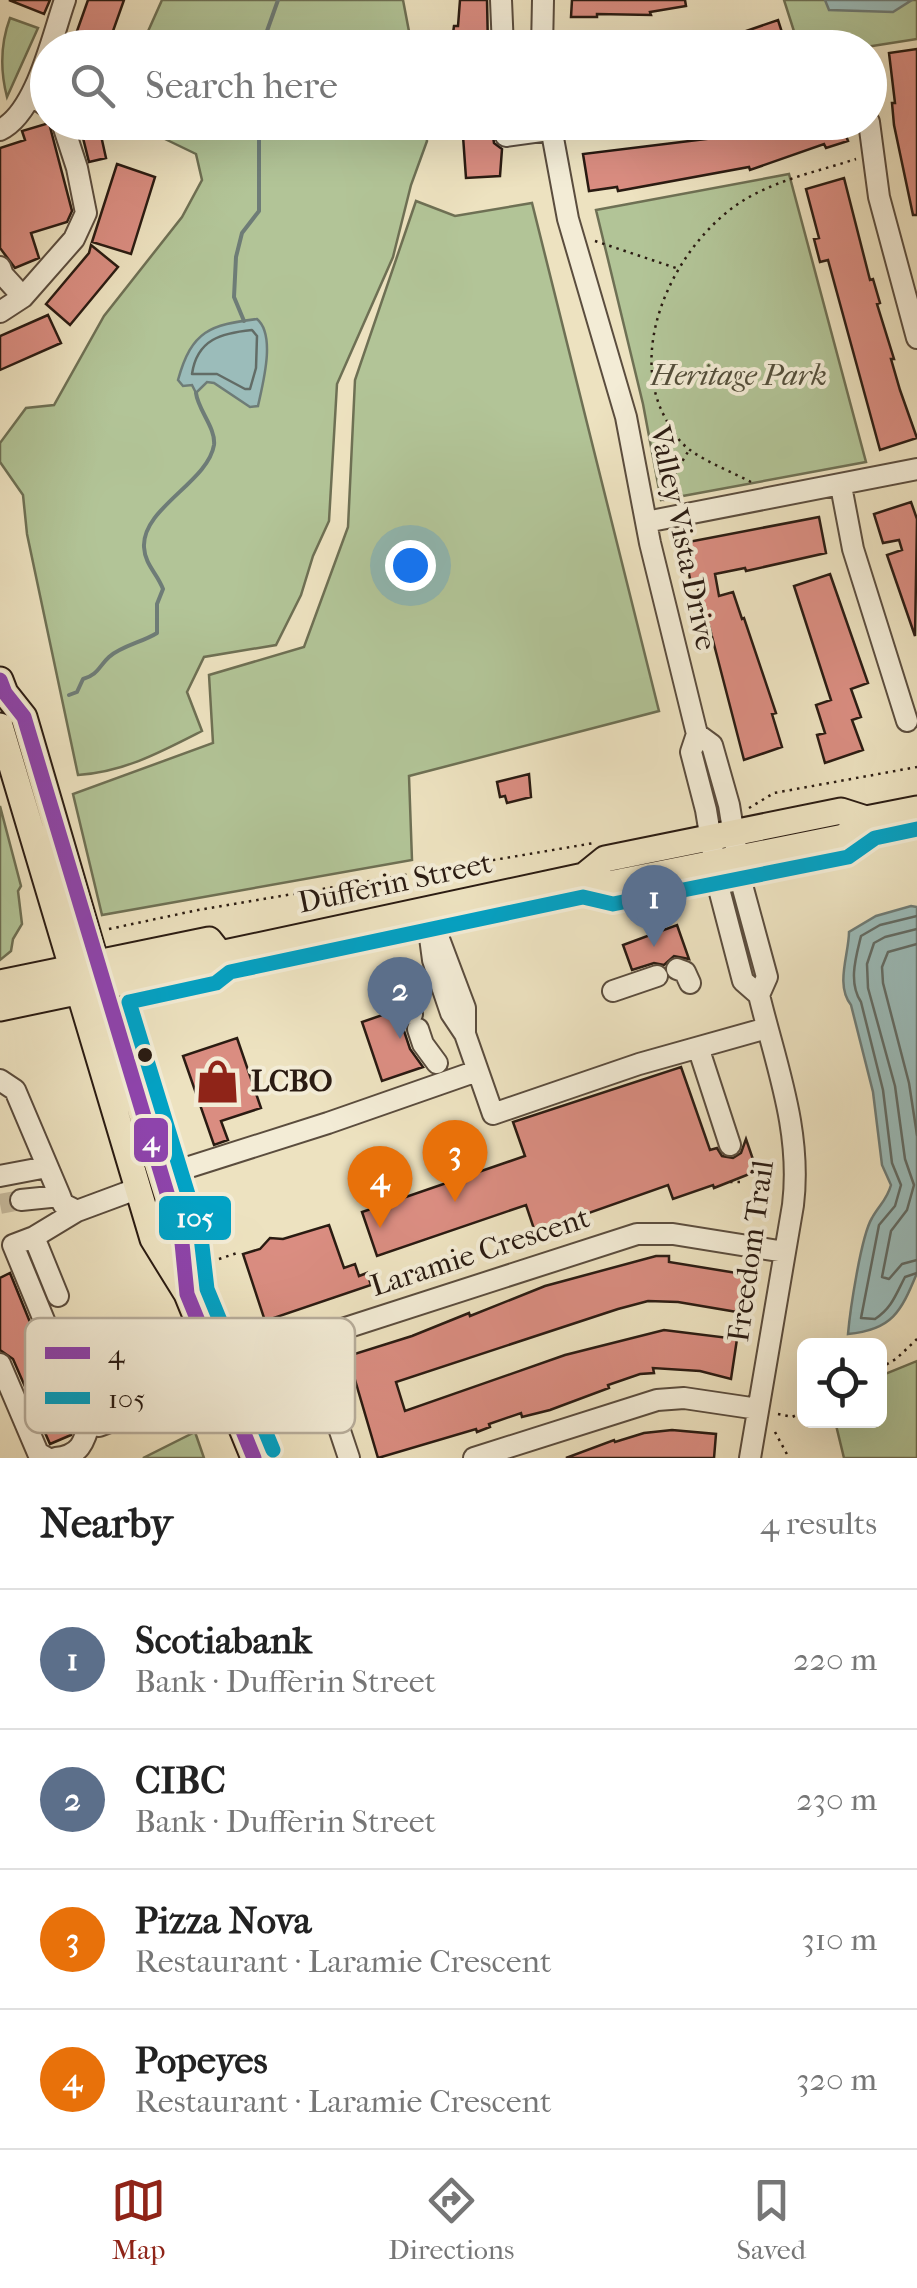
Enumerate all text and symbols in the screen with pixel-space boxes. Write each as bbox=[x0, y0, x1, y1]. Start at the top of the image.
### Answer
search box bbox=[30, 30, 887, 140]
icon: search bbox=[65, 58, 120, 113]
text: Search here bbox=[145, 63, 338, 108]
park label: Heritage Park bbox=[650, 358, 827, 393]
street label: Valley Vista Drive bbox=[642, 422, 724, 653]
your location bbox=[385, 540, 436, 591]
street label: Dufferin Street bbox=[295, 845, 495, 921]
pin: 1 bbox=[622, 864, 686, 947]
pin: 2 bbox=[368, 956, 432, 1039]
unlabelled marker bbox=[135, 1045, 155, 1065]
shop icon: LCBO bbox=[194, 1057, 242, 1105]
place label: LCBO bbox=[251, 1064, 333, 1099]
line badge: 4 bbox=[132, 1116, 170, 1164]
pin: 3 bbox=[422, 1120, 488, 1202]
text: 4 bbox=[142, 1124, 161, 1158]
pin: 4 bbox=[348, 1146, 412, 1228]
street label: Freedom Trail bbox=[721, 1158, 781, 1344]
line badge: 105 bbox=[157, 1194, 233, 1242]
street label: Laramie Crescent bbox=[366, 1200, 594, 1304]
text: 105 bbox=[176, 1201, 214, 1234]
legend bbox=[25, 1318, 355, 1433]
text: 4 bbox=[108, 1337, 126, 1370]
map controls bbox=[797, 1338, 887, 1428]
button: locate bbox=[797, 1338, 887, 1428]
text: 105 bbox=[108, 1382, 145, 1415]
text: Nearby bbox=[40, 1499, 172, 1548]
text: 4 results bbox=[760, 1505, 877, 1542]
text: Scotiabank bbox=[135, 1618, 312, 1663]
text: 1 bbox=[67, 1641, 78, 1678]
text: 220 m bbox=[793, 1641, 877, 1678]
text: Bank · Dufferin Street bbox=[135, 1663, 436, 1700]
text: CIBC bbox=[135, 1758, 226, 1803]
text: 2 bbox=[64, 1781, 81, 1818]
text: 230 m bbox=[796, 1781, 877, 1818]
text: Bank · Dufferin Street bbox=[135, 1803, 436, 1840]
text: Pizza Nova bbox=[135, 1898, 311, 1943]
text: 3 bbox=[66, 1921, 79, 1958]
text: 310 m bbox=[802, 1921, 877, 1958]
text: Restaurant · Laramie Crescent bbox=[135, 1943, 551, 1980]
text: Popeyes bbox=[135, 2038, 267, 2083]
text: 4 bbox=[63, 2061, 82, 2098]
text: 320 m bbox=[796, 2061, 877, 2098]
text: Restaurant · Laramie Crescent bbox=[135, 2083, 551, 2120]
tab: Map bbox=[111, 2173, 166, 2266]
tab: Directions bbox=[388, 2173, 514, 2266]
tab: Saved bbox=[736, 2173, 806, 2266]

